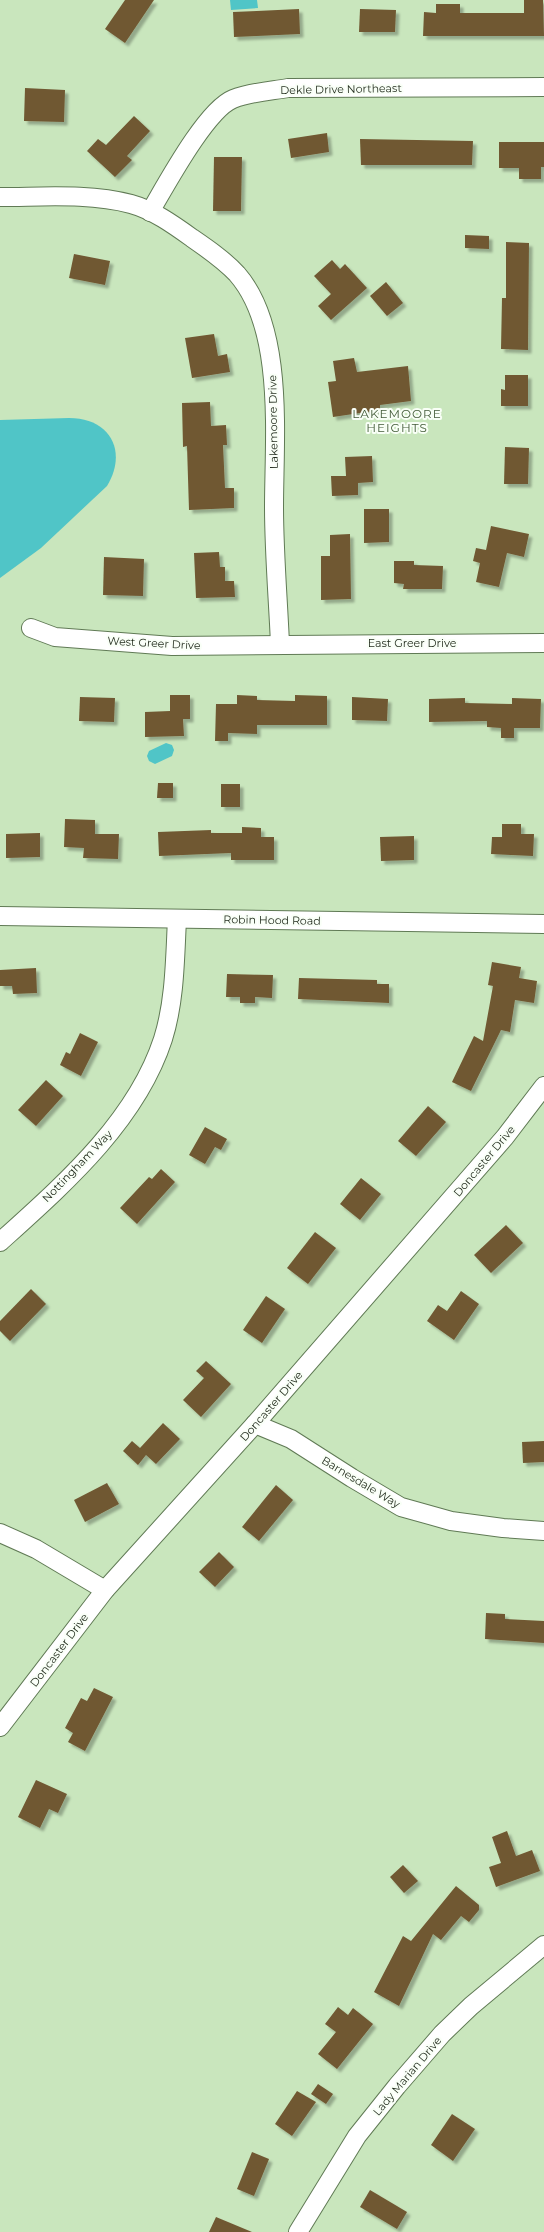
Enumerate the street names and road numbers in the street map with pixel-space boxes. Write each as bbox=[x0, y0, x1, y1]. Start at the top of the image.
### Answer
street label: Dekle Drive Northeast bbox=[280, 81, 402, 97]
street label: Lakemoore Drive bbox=[265, 375, 281, 469]
street label: West Greer Drive bbox=[107, 634, 201, 652]
street label: East Greer Drive bbox=[368, 636, 457, 650]
street label: Robin Hood Road bbox=[223, 912, 321, 928]
street label: Doncaster Drive bbox=[450, 1122, 518, 1199]
street label: Nottingham Way bbox=[39, 1127, 115, 1205]
street label: Doncaster Drive bbox=[237, 1368, 306, 1444]
street label: Barnesdale Way bbox=[319, 1453, 403, 1511]
street label: Doncaster Drive bbox=[27, 1610, 91, 1690]
street label: Lady Marian Drive bbox=[370, 2033, 444, 2118]

